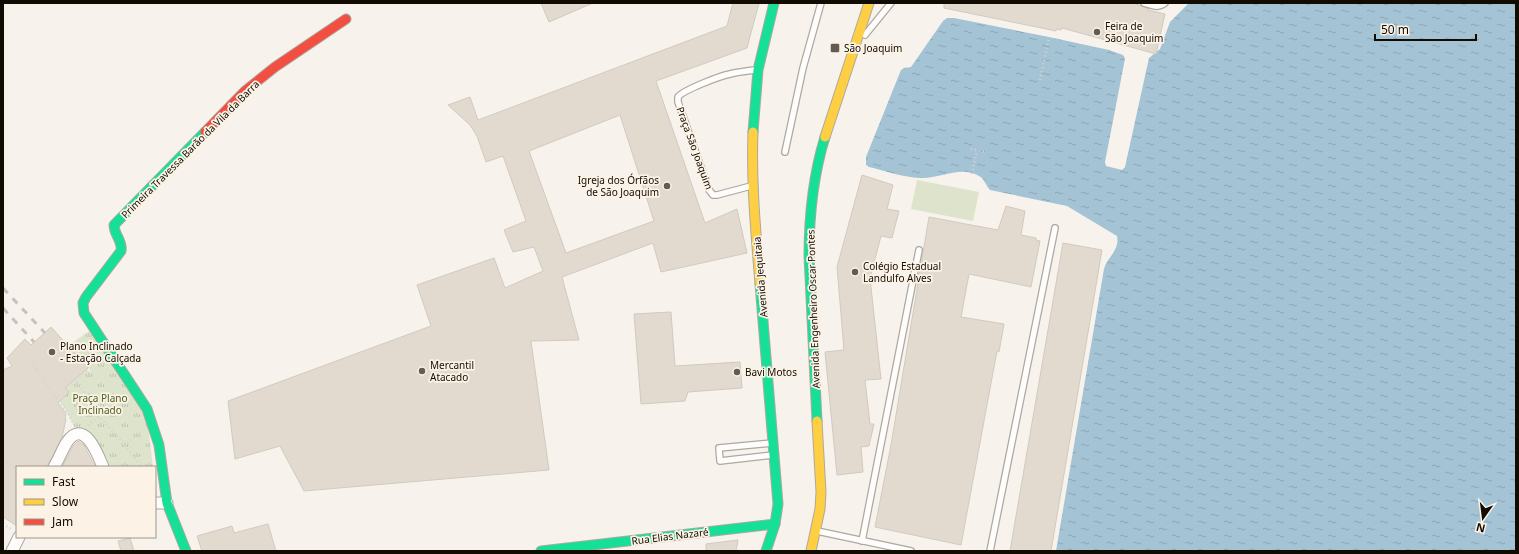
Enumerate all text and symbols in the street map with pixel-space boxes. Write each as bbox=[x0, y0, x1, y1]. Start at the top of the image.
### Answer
scale bar bbox=[1375, 16, 1476, 42]
place label: Feira de São Joaquim bbox=[1105, 19, 1163, 45]
text: 50 m bbox=[1381, 21, 1409, 38]
marker: Feira de São Joaquim bbox=[1092, 27, 1102, 37]
place label: São Joaquim bbox=[844, 41, 902, 55]
marker: São Joaquim bbox=[829, 42, 841, 54]
street label: Primeira Travessa Barão da Vila da Barra bbox=[118, 77, 262, 221]
street label: Praça São Joaquim bbox=[674, 105, 716, 191]
place label: Igreja dos Órfãos de São Joaquim bbox=[578, 173, 659, 199]
marker: Igreja dos Órfãos de São Joaquim bbox=[662, 181, 672, 191]
street label: Avenida Engenheiro Oscar Pontes bbox=[803, 229, 823, 389]
street label: Avenida Jequitaia bbox=[750, 236, 770, 318]
place label: Colégio Estadual Landulfo Alves bbox=[863, 259, 941, 285]
marker: Colégio Estadual Landulfo Alves bbox=[850, 267, 860, 277]
place label: Plano Inclinado - Estação Calçada bbox=[60, 339, 141, 365]
marker: Plano Inclinado - Estação Calçada bbox=[47, 347, 57, 357]
place label: Mercantil Atacado bbox=[430, 358, 474, 384]
place label: Bavi Motos bbox=[745, 365, 797, 379]
marker: Mercantil Atacado bbox=[417, 366, 427, 376]
marker: Bavi Motos bbox=[732, 367, 742, 377]
park label: Praça Plano Inclinado bbox=[72, 391, 128, 417]
legend bbox=[16, 466, 156, 538]
text: Fast bbox=[52, 473, 76, 490]
text: Slow bbox=[52, 493, 79, 510]
north arrow bbox=[1463, 498, 1503, 538]
text: Jam bbox=[51, 513, 73, 530]
text: N bbox=[1474, 520, 1487, 537]
street label: Rua Elias Nazaré bbox=[631, 524, 710, 548]

